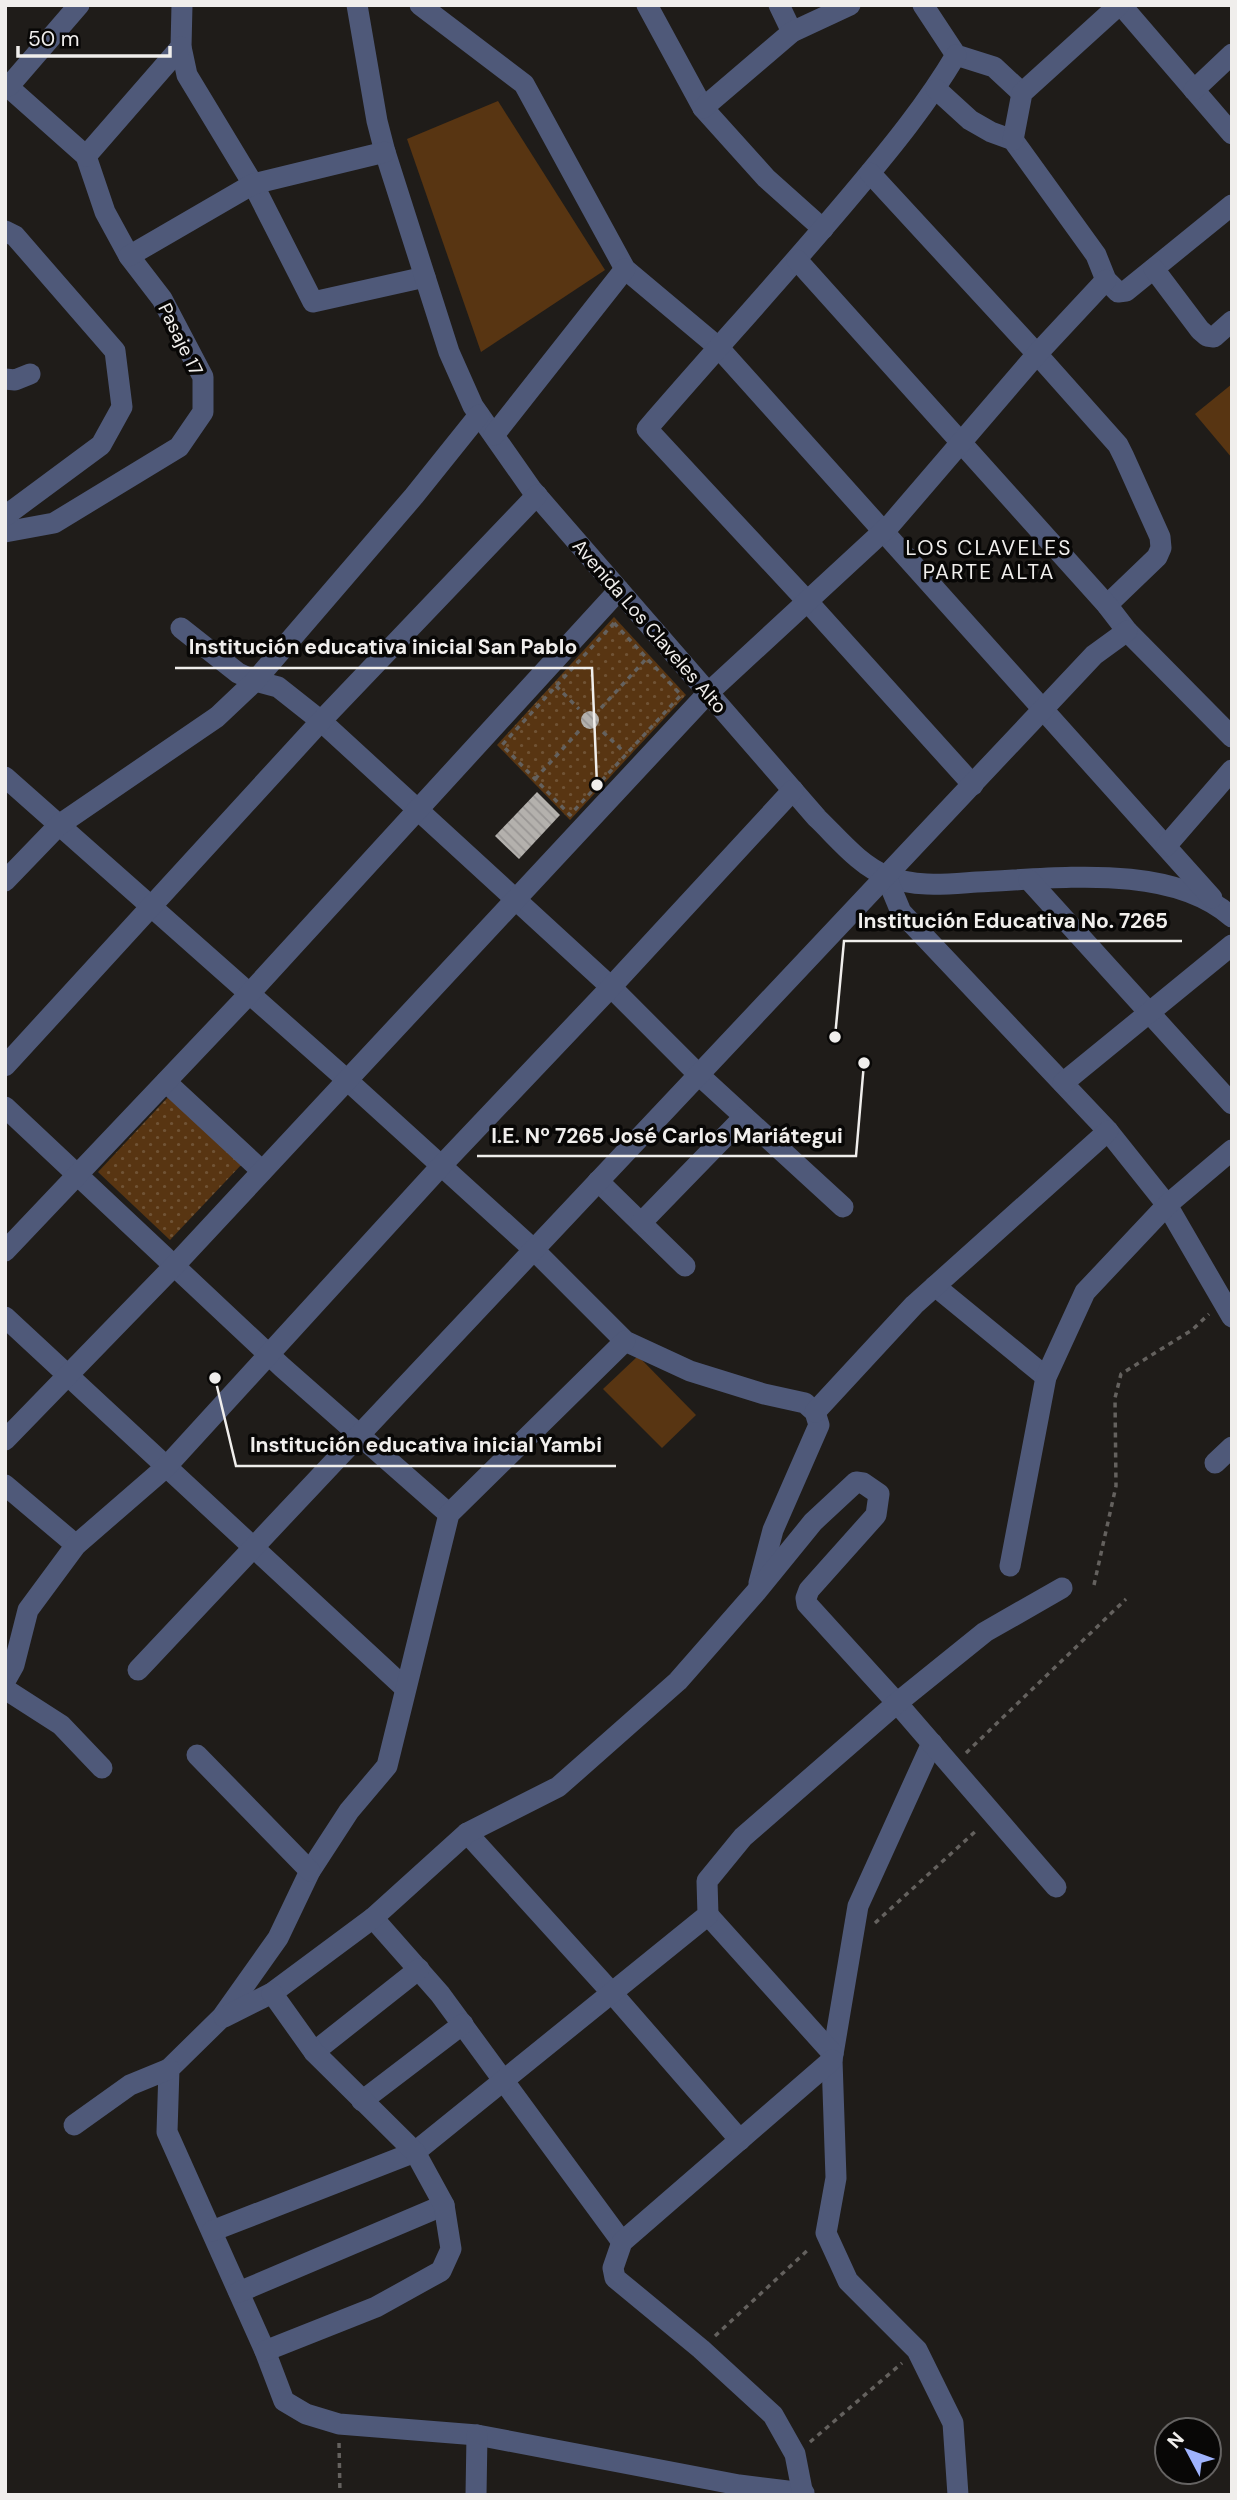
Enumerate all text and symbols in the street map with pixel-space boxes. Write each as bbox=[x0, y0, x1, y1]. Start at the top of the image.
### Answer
scale bar bbox=[18, 14, 170, 58]
text: 50 m bbox=[28, 25, 79, 53]
street label: Pasaje 17 bbox=[152, 299, 209, 379]
street label: Avenida Los Claveles Alto bbox=[567, 534, 732, 719]
district label: LOS CLAVELES PARTE ALTA bbox=[906, 534, 1072, 586]
callout: Institución educativa inicial San Pablo bbox=[175, 626, 592, 668]
text: Institución educativa inicial San Pablo bbox=[189, 633, 577, 661]
callout: Institución Educativa No. 7265 bbox=[844, 899, 1182, 941]
text: Institución Educativa No. 7265 bbox=[858, 907, 1168, 935]
callout: I.E. Nº 7265 José Carlos Mariátegui bbox=[477, 1114, 856, 1156]
text: I.E. Nº 7265 José Carlos Mariátegui bbox=[491, 1122, 843, 1150]
callout: Institución educativa inicial Yambi bbox=[236, 1424, 616, 1466]
text: Institución educativa inicial Yambi bbox=[250, 1431, 602, 1459]
north arrow bbox=[1153, 2416, 1223, 2486]
text: N bbox=[1162, 2427, 1190, 2454]

